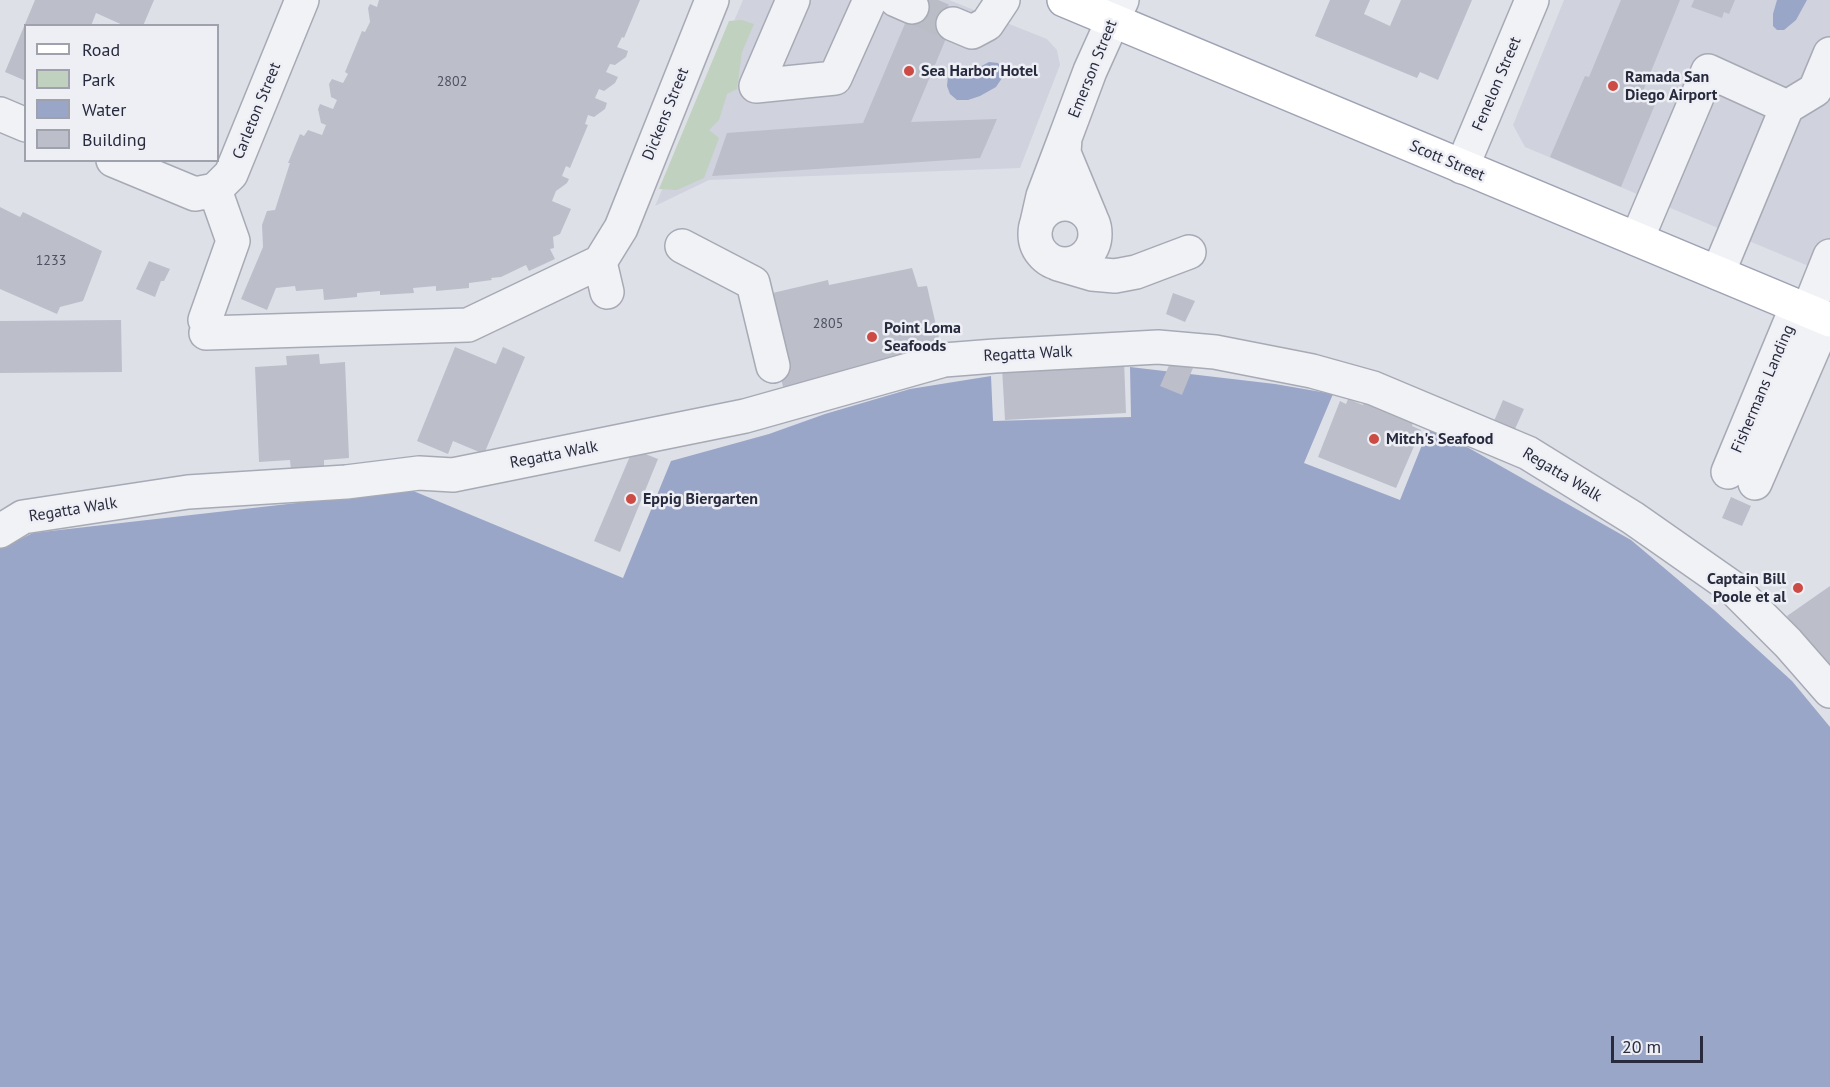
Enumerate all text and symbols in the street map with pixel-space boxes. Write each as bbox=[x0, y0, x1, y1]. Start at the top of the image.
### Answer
street label: Emerson Street bbox=[1065, 17, 1121, 121]
legend bbox=[24, 24, 219, 162]
street label: Fenelon Street bbox=[1469, 34, 1525, 134]
text: Road bbox=[82, 38, 120, 61]
street label: Carleton Street bbox=[229, 60, 285, 162]
place label: Sea Harbor Hotel bbox=[921, 61, 1038, 81]
marker: Sea Harbor Hotel bbox=[902, 64, 916, 78]
street label: Dickens Street bbox=[639, 65, 693, 163]
place label: Ramada San Diego Airport bbox=[1625, 67, 1717, 105]
text: Park bbox=[82, 68, 115, 91]
house number: 2802 bbox=[437, 74, 467, 90]
marker: Ramada San Diego Airport bbox=[1606, 79, 1620, 93]
text: Water bbox=[82, 98, 126, 121]
text: Building bbox=[82, 128, 146, 151]
street label: Scott Street bbox=[1406, 137, 1488, 185]
house number: 1233 bbox=[36, 253, 66, 269]
house number: 2805 bbox=[813, 316, 843, 332]
place label: Point Loma Seafoods bbox=[884, 318, 961, 356]
street label: Fishermans Landing bbox=[1727, 322, 1799, 456]
marker: Point Loma Seafoods bbox=[865, 330, 879, 344]
street label: Regatta Walk bbox=[983, 342, 1073, 366]
place label: Mitch's Seafood bbox=[1386, 429, 1493, 449]
marker: Mitch's Seafood bbox=[1367, 432, 1381, 446]
street label: Regatta Walk bbox=[508, 437, 600, 473]
street label: Regatta Walk bbox=[1519, 444, 1605, 506]
place label: Eppig Biergarten bbox=[643, 489, 758, 509]
marker: Eppig Biergarten bbox=[624, 492, 638, 506]
street label: Regatta Walk bbox=[27, 494, 119, 526]
place label: Captain Bill Poole et al bbox=[1707, 569, 1786, 607]
marker: Captain Bill Poole et al bbox=[1791, 581, 1805, 595]
scale bar bbox=[1614, 1024, 1706, 1062]
text: 20 m bbox=[1622, 1035, 1661, 1058]

